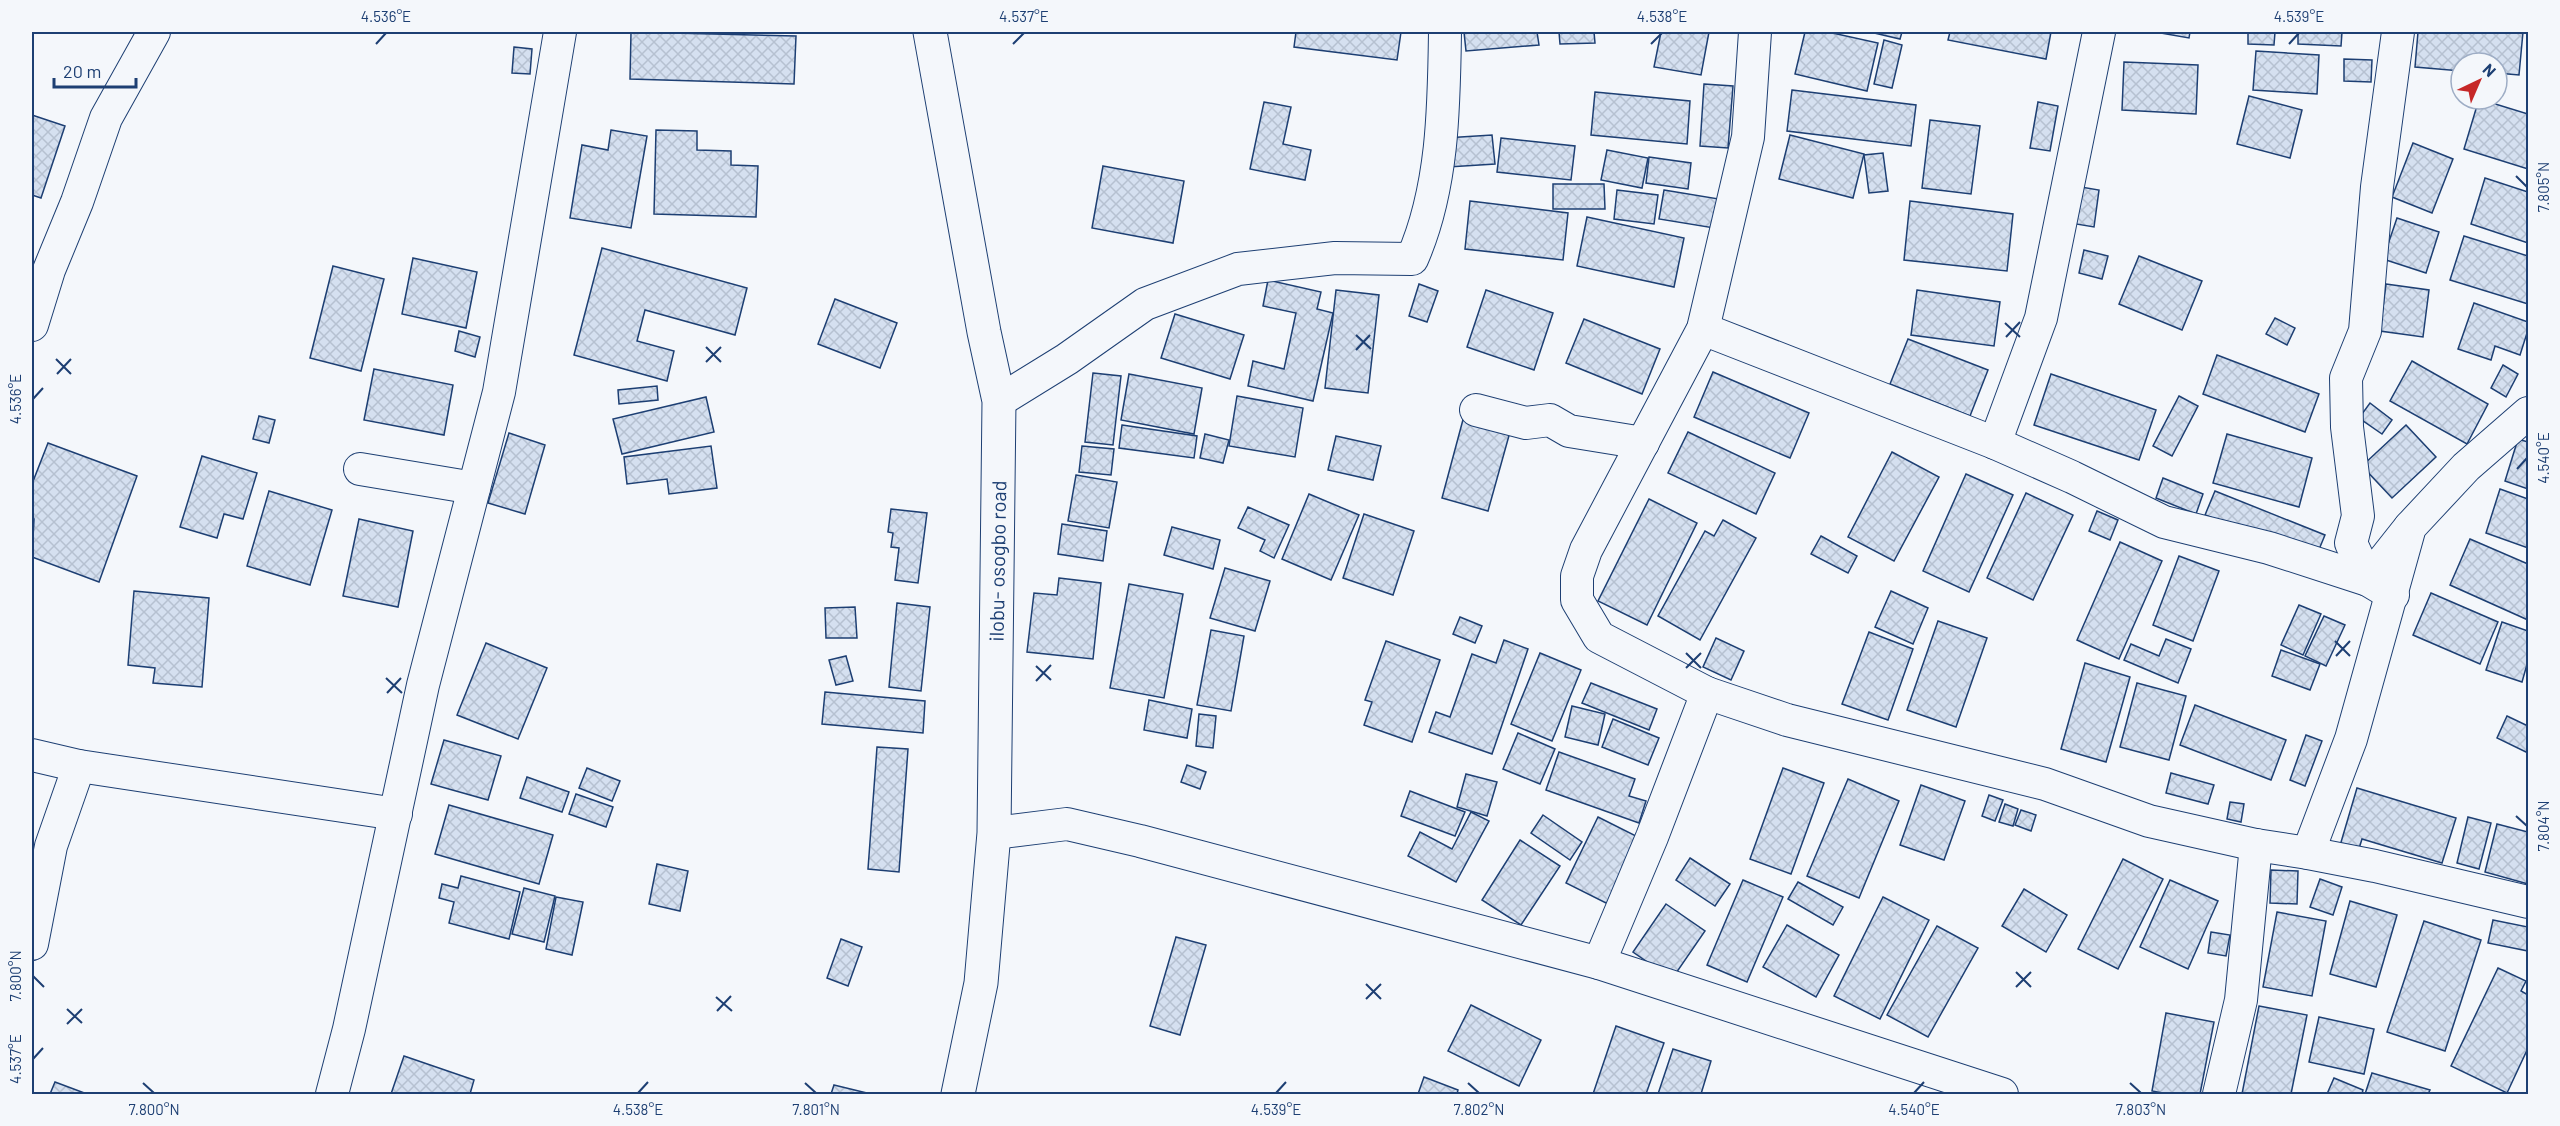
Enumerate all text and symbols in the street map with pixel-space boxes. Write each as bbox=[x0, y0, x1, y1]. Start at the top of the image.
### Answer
text: 4.536°E bbox=[361, 7, 411, 25]
text: 4.537°E bbox=[999, 7, 1049, 25]
text: 4.538°E bbox=[1637, 7, 1687, 25]
text: 4.539°E bbox=[2274, 7, 2324, 25]
scale bar bbox=[54, 51, 136, 89]
north arrow bbox=[2449, 51, 2509, 111]
text: N bbox=[2479, 59, 2500, 80]
text: 20 m bbox=[63, 60, 101, 82]
text: 7.805°N bbox=[2534, 162, 2552, 212]
text: 4.536°E bbox=[6, 374, 24, 424]
text: 4.540°E bbox=[2534, 432, 2552, 484]
street label: ilobu- osogbo road bbox=[984, 480, 1010, 642]
text: 7.804°N bbox=[2534, 800, 2552, 852]
text: 7.800°N bbox=[6, 950, 24, 1002]
text: 4.537°E bbox=[6, 1034, 24, 1084]
text: 7.800°N bbox=[128, 1100, 180, 1118]
text: 4.538°E bbox=[613, 1100, 663, 1118]
text: 7.801°N bbox=[792, 1100, 840, 1118]
text: 4.539°E bbox=[1251, 1100, 1301, 1118]
text: 7.802°N bbox=[1454, 1100, 1504, 1118]
text: 4.540°E bbox=[1888, 1100, 1940, 1118]
text: 7.803°N bbox=[2116, 1100, 2166, 1118]

